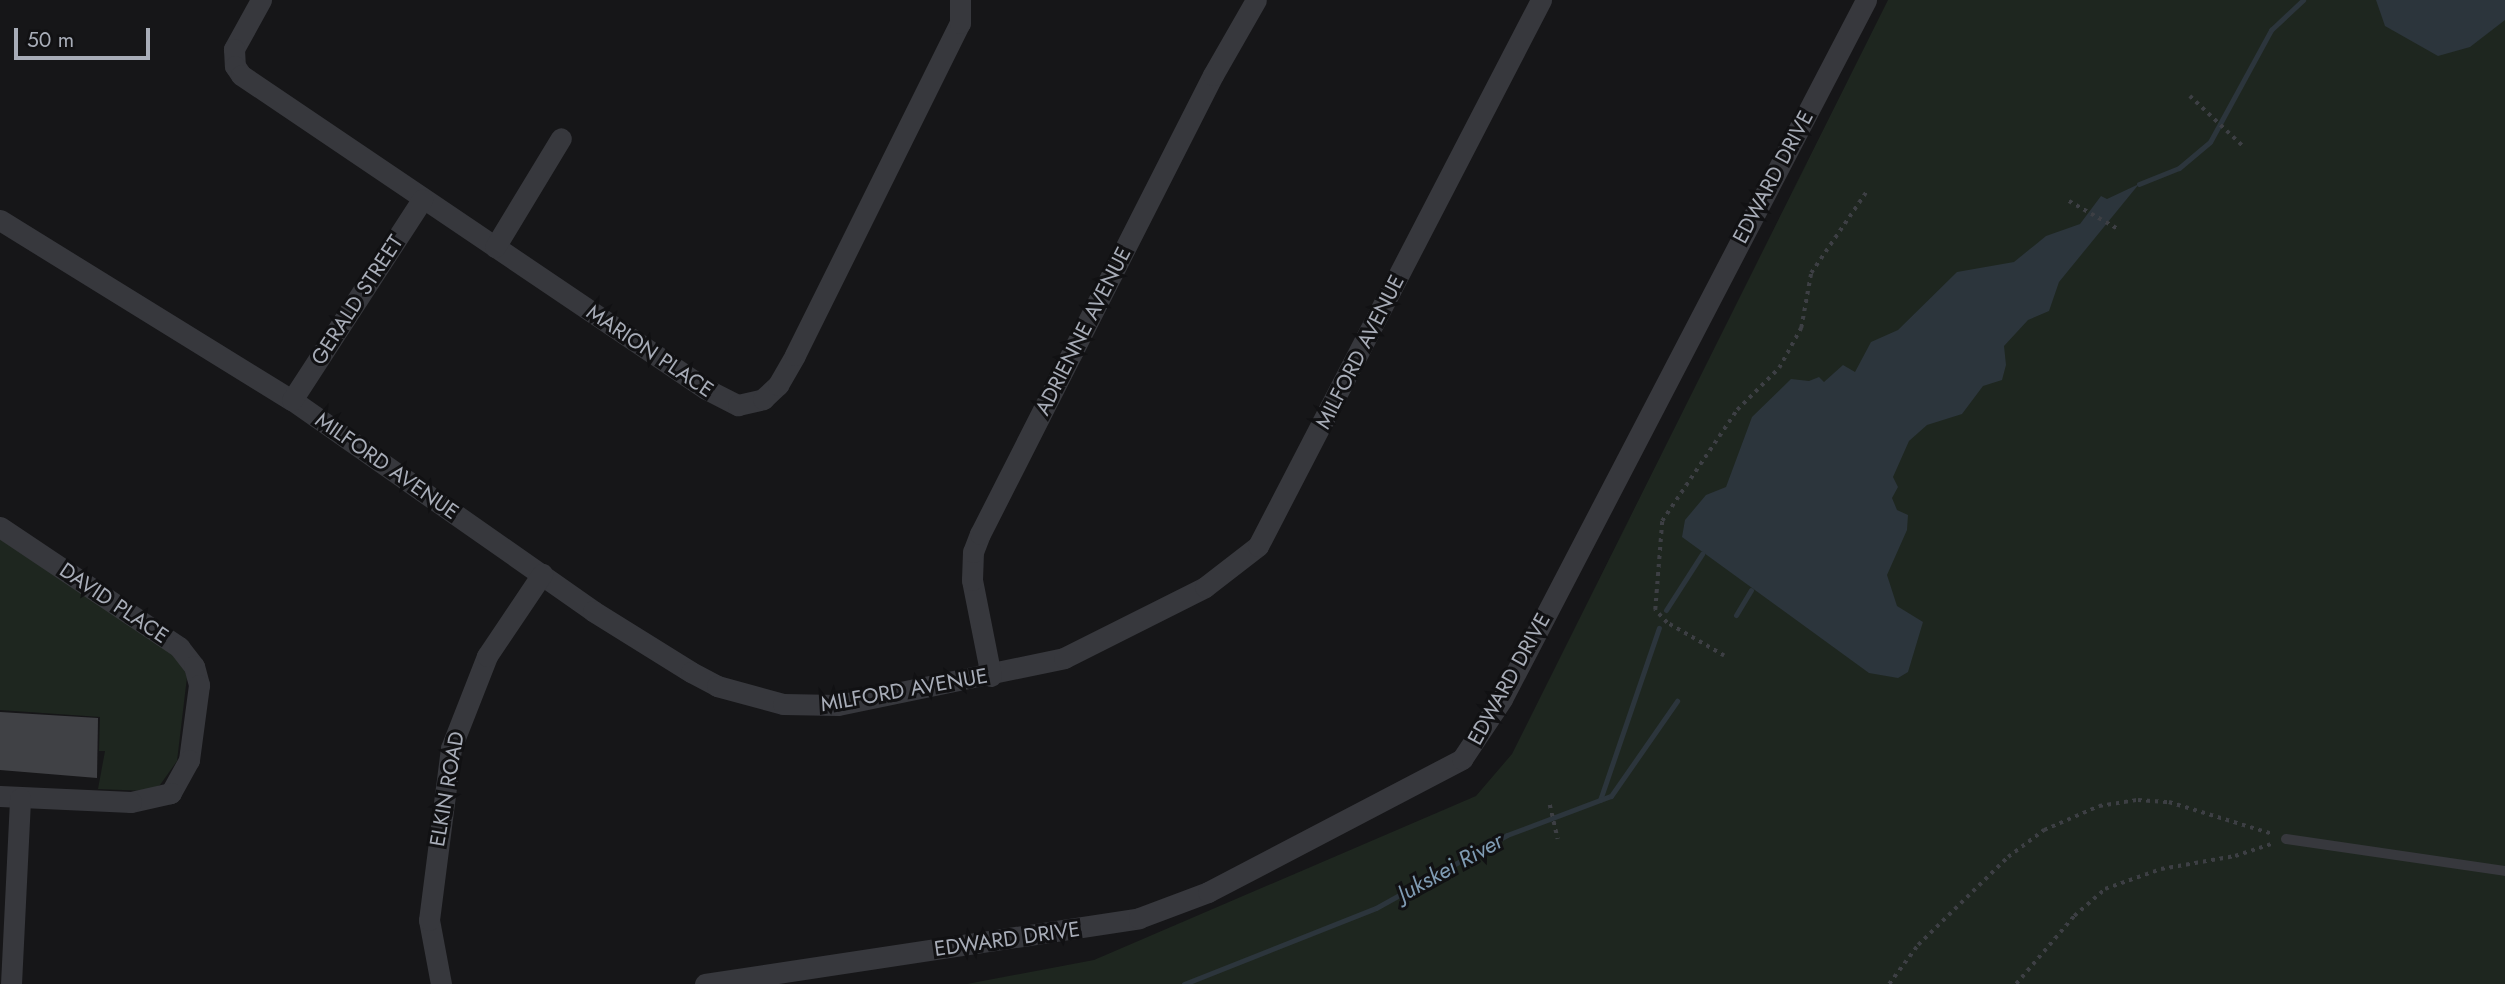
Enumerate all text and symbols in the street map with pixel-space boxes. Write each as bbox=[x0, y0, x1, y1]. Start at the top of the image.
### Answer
scale bar bbox=[18, 14, 154, 58]
text: 50 m bbox=[27, 25, 74, 55]
street label: EDWARD DRIVE bbox=[1727, 106, 1819, 248]
street label: GERALD STREET bbox=[306, 231, 408, 369]
street label: ADRIENNE AVENUE bbox=[1030, 243, 1136, 419]
street label: MILFORD AVENUE bbox=[1310, 271, 1410, 433]
street label: MARION PLACE bbox=[582, 299, 718, 403]
street label: MILFORD AVENUE bbox=[310, 407, 464, 525]
street label: DAVID PLACE bbox=[55, 557, 173, 649]
street label: EDWARD DRIVE bbox=[1462, 609, 1556, 749]
street label: MILFORD AVENUE bbox=[819, 663, 989, 717]
street label: ELKIN ROAD bbox=[424, 729, 470, 849]
water label: Jukskei River bbox=[1392, 827, 1508, 907]
street label: EDWARD DRIVE bbox=[933, 916, 1081, 962]

